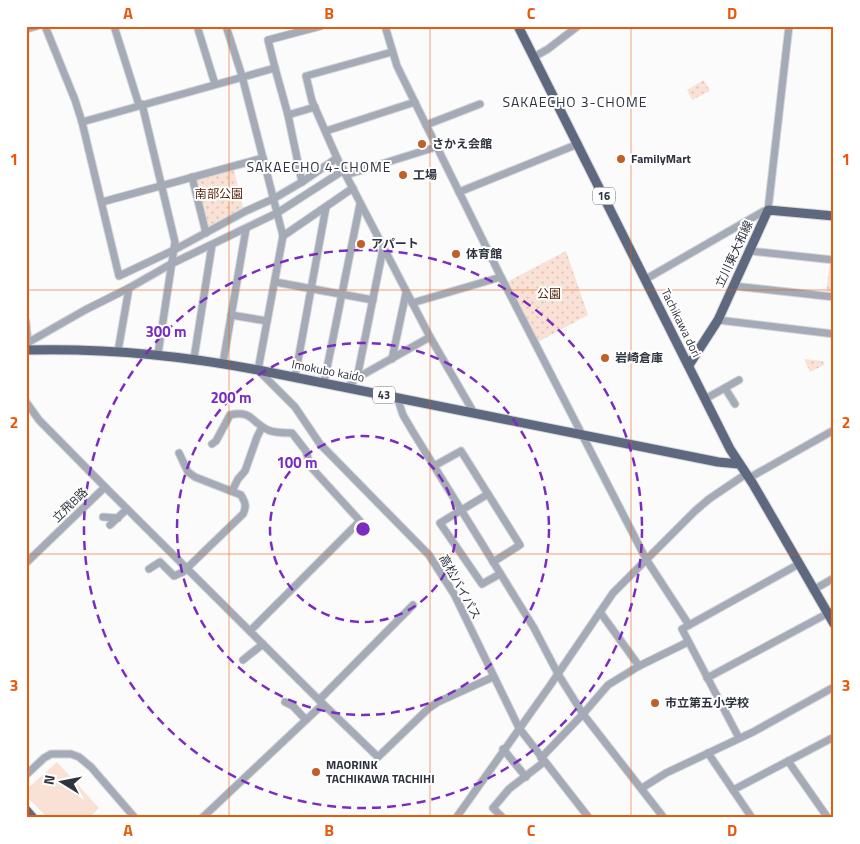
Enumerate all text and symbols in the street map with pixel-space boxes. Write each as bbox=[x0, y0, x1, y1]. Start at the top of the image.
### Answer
text: A bbox=[123, 1, 133, 25]
text: B bbox=[324, 1, 334, 25]
text: C bbox=[527, 1, 536, 25]
text: D bbox=[727, 1, 737, 25]
district label: SAKAECHO 3-CHOME bbox=[503, 91, 647, 112]
place label: さかえ会館 bbox=[432, 134, 492, 153]
marker: さかえ会館 bbox=[416, 138, 428, 150]
text: 1 bbox=[10, 147, 18, 171]
text: 1 bbox=[842, 147, 850, 171]
place label: FamilyMart bbox=[631, 149, 692, 168]
marker: FamilyMart bbox=[615, 153, 627, 165]
district label: SAKAECHO 4-CHOME bbox=[247, 156, 391, 177]
place label: 工場 bbox=[413, 165, 437, 184]
marker: 工場 bbox=[397, 169, 409, 181]
park label: 南部公園 bbox=[195, 184, 243, 203]
road number: 16 bbox=[593, 188, 615, 205]
street label: 立川東大和線 bbox=[710, 217, 757, 290]
place label: アパート bbox=[371, 234, 419, 253]
marker: アパート bbox=[355, 238, 367, 250]
place label: 体育館 bbox=[466, 244, 502, 263]
marker: 体育館 bbox=[450, 248, 462, 260]
park label: 公園 bbox=[537, 284, 561, 303]
street label: Tachikawa dori bbox=[657, 285, 706, 360]
text: 300 m bbox=[145, 320, 187, 343]
place label: 岩崎倉庫 bbox=[615, 348, 663, 367]
marker: 岩崎倉庫 bbox=[599, 352, 611, 364]
street label: Imokubo kaido bbox=[290, 354, 366, 387]
text: 200 m bbox=[210, 386, 252, 409]
road number: 43 bbox=[373, 386, 395, 404]
text: 2 bbox=[10, 410, 18, 434]
text: 2 bbox=[842, 410, 850, 434]
text: 100 m bbox=[276, 451, 318, 474]
street label: 立飛B路 bbox=[47, 483, 92, 527]
centre of rings bbox=[354, 520, 372, 538]
street label: 高松バイパス bbox=[435, 551, 486, 623]
text: 3 bbox=[10, 673, 18, 697]
text: 3 bbox=[842, 673, 850, 697]
place label: 市立第五小学校 bbox=[665, 693, 749, 712]
marker: 市立第五小学校 bbox=[649, 697, 661, 709]
place label: MAORINK TACHIKAWA TACHIHI bbox=[326, 755, 435, 788]
north arrow bbox=[38, 756, 88, 806]
marker: MAORINK TACHIKAWA TACHIHI bbox=[310, 766, 322, 778]
text: N bbox=[38, 773, 60, 786]
text: A bbox=[123, 818, 133, 842]
text: B bbox=[324, 818, 334, 842]
text: C bbox=[527, 818, 536, 842]
text: D bbox=[727, 818, 737, 842]

